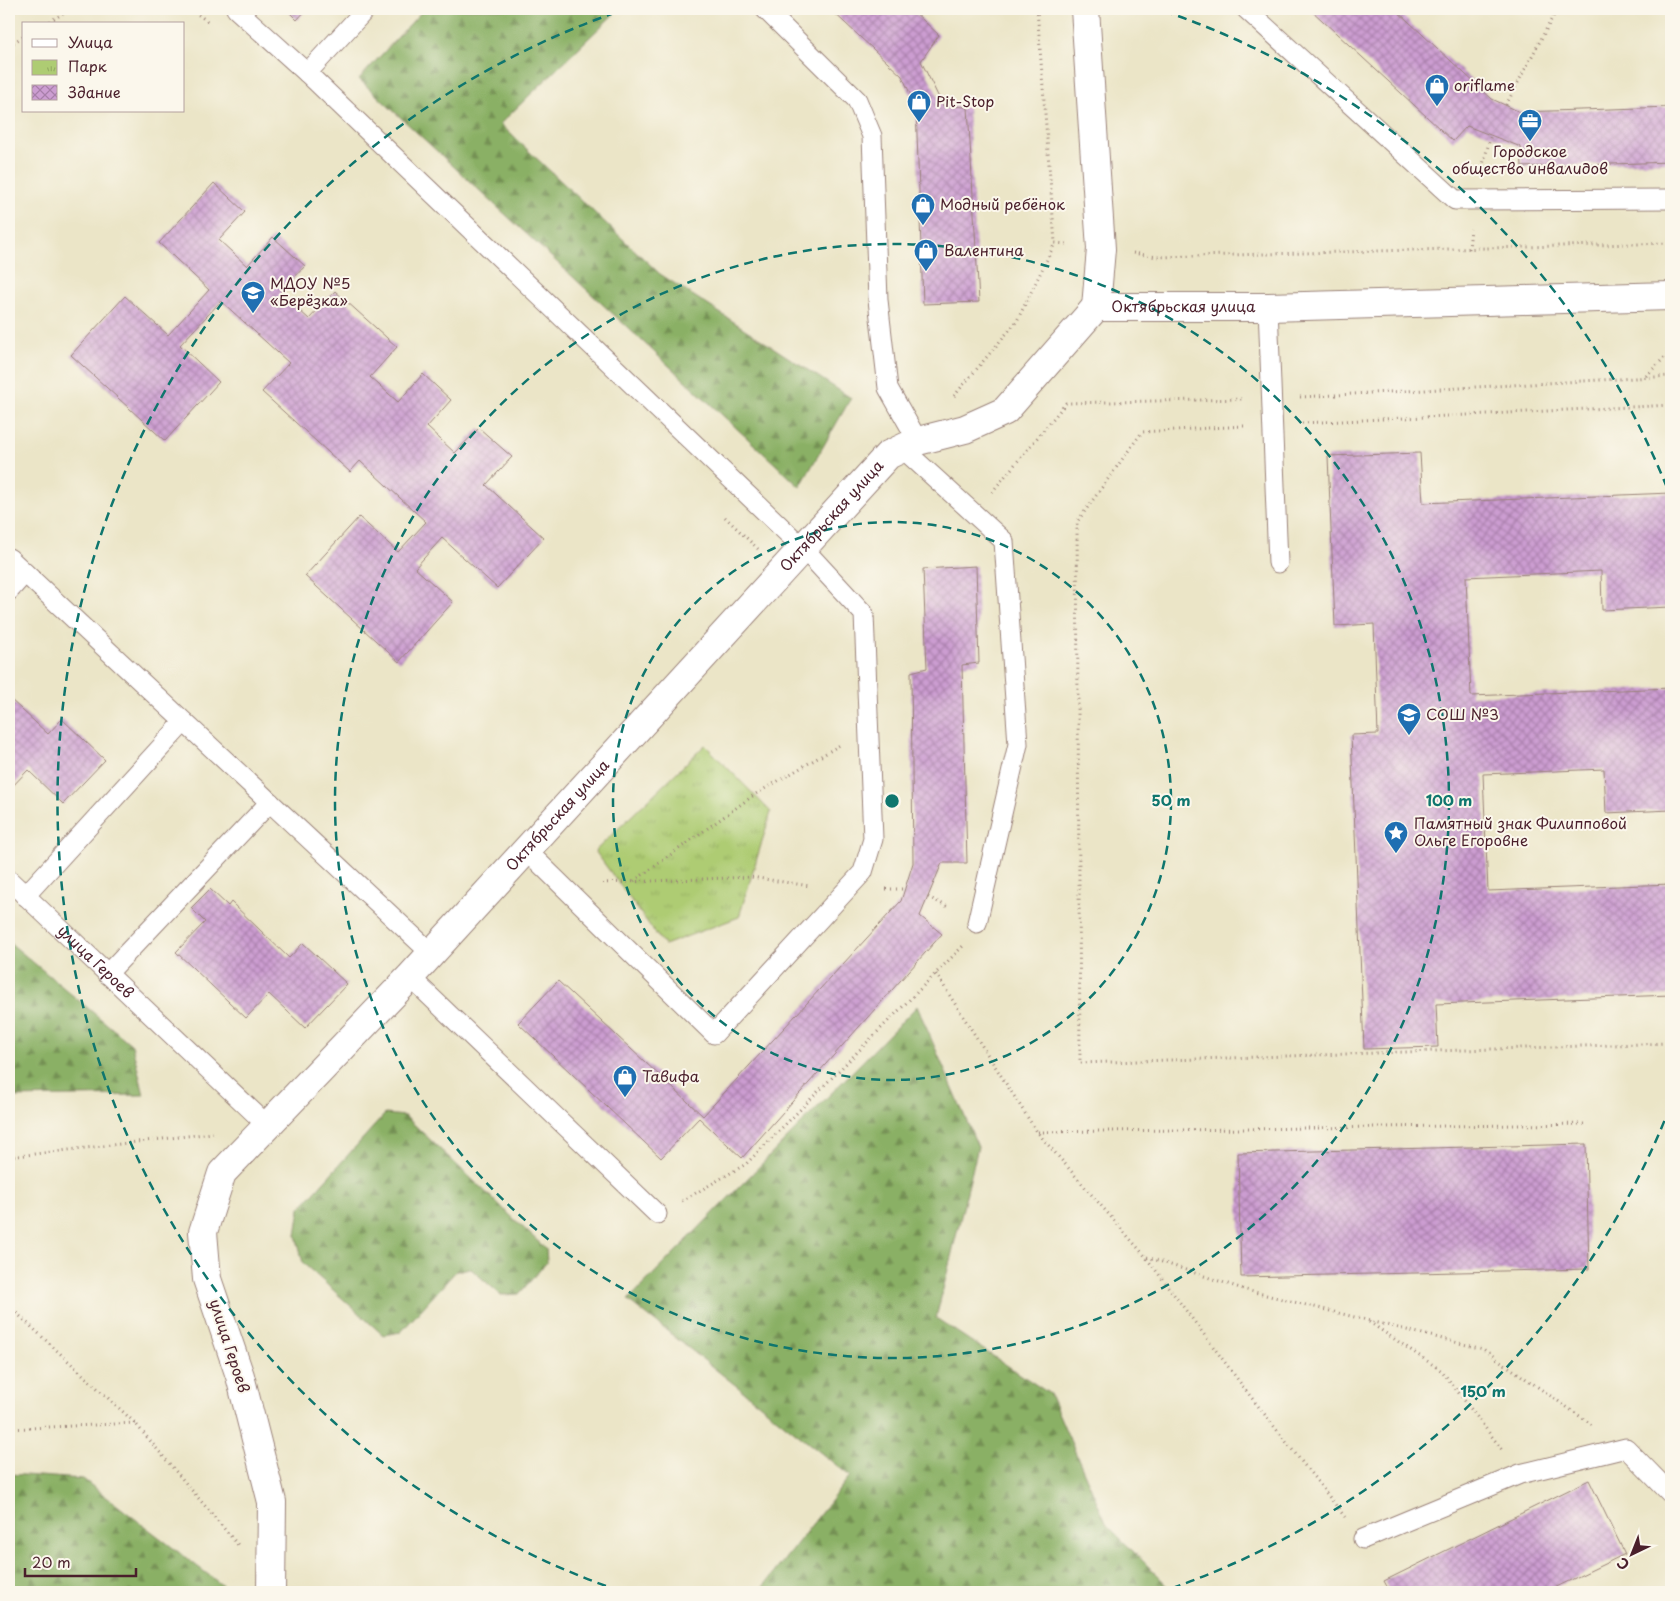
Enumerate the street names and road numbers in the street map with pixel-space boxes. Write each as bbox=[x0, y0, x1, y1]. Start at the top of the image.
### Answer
street label: Октябрьская улица bbox=[1111, 294, 1256, 317]
street label: Октябрьская улица bbox=[774, 454, 888, 576]
street label: Октябрьская улица bbox=[499, 753, 614, 876]
street label: улица Героев bbox=[53, 919, 140, 1003]
street label: улица Героев bbox=[204, 1296, 256, 1395]

